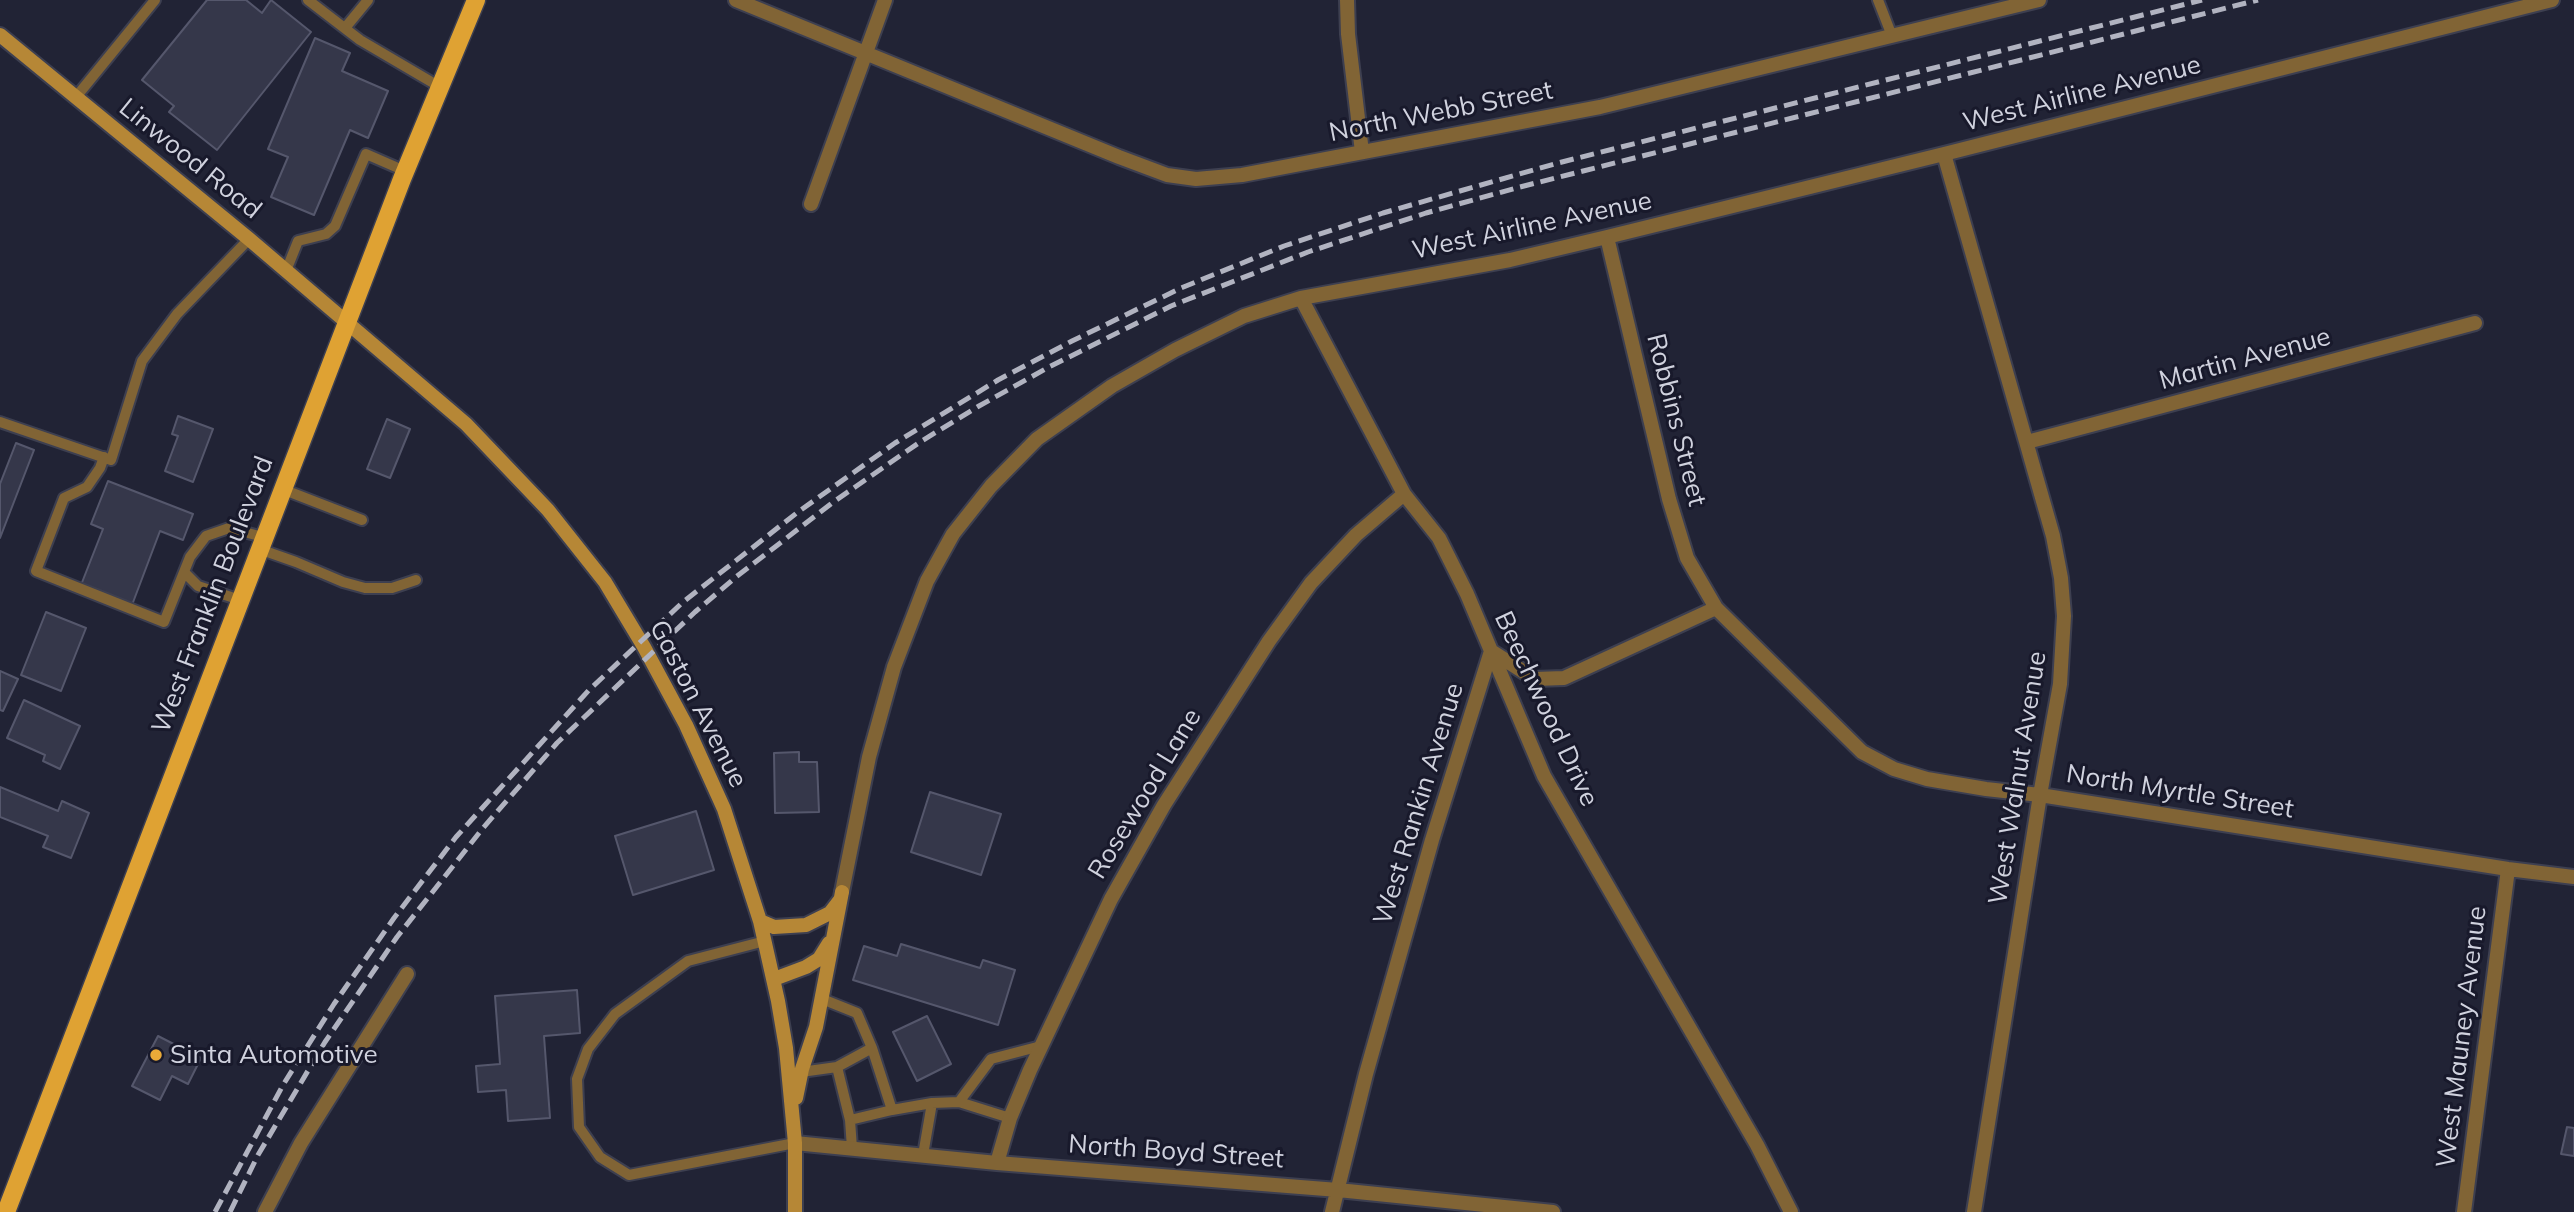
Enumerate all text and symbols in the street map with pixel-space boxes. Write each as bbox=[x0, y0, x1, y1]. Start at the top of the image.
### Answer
street label: West Airline Avenue bbox=[1960, 49, 2204, 139]
street label: North Webb Street bbox=[1327, 75, 1555, 149]
street label: Linwood Road bbox=[113, 92, 267, 226]
street label: West Airline Avenue bbox=[1409, 185, 1655, 267]
street label: Martin Avenue bbox=[2156, 321, 2334, 397]
street label: Robbins Street bbox=[1639, 330, 1713, 510]
street label: West Franklin Boulevard bbox=[146, 452, 280, 738]
street label: Beechwood Drive bbox=[1487, 607, 1605, 811]
street label: Gaston Avenue bbox=[642, 615, 754, 793]
street label: West Walnut Avenue bbox=[1983, 649, 2053, 907]
street label: West Rankin Avenue bbox=[1367, 679, 1471, 929]
street label: Rosewood Lane bbox=[1082, 703, 1208, 885]
street label: North Myrtle Street bbox=[2064, 759, 2296, 825]
street label: West Mauney Avenue bbox=[2430, 904, 2494, 1170]
place label: Sinta Automotive bbox=[170, 1039, 378, 1071]
marker: Sinta Automotive bbox=[148, 1047, 164, 1063]
street label: North Boyd Street bbox=[1067, 1129, 1285, 1175]

